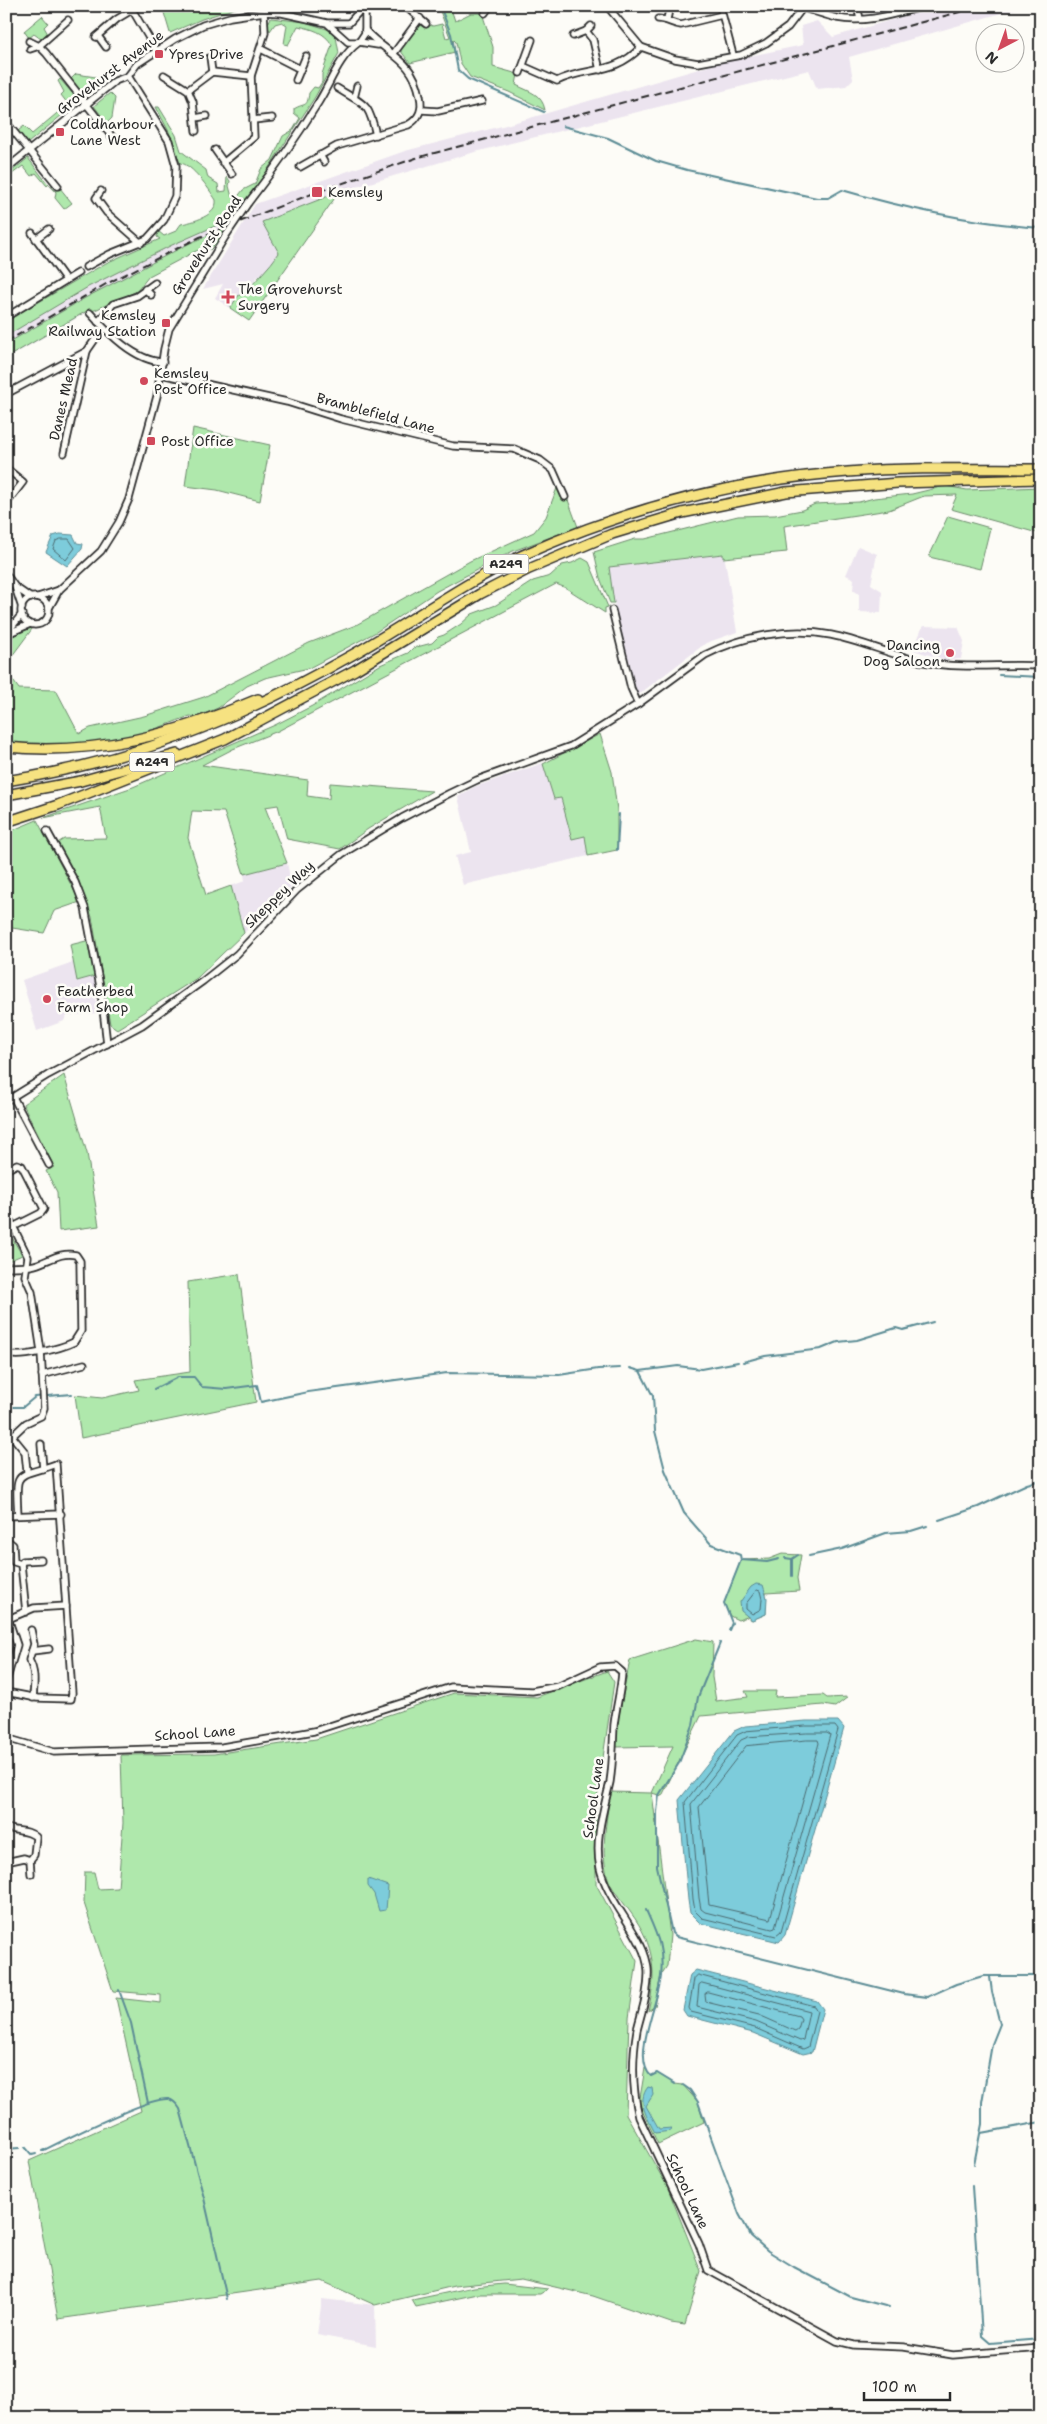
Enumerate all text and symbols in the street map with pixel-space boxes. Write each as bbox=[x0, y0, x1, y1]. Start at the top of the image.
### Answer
north arrow bbox=[974, 22, 1024, 72]
street label: Grovehurst Avenue bbox=[53, 26, 167, 118]
place label: Ypres Drive bbox=[169, 45, 244, 63]
text: N bbox=[981, 47, 1002, 68]
marker: Ypres Drive bbox=[153, 48, 165, 60]
place label: Coldharbour Lane West bbox=[70, 115, 154, 149]
marker: Coldharbour Lane West bbox=[54, 126, 66, 138]
place label: Kemsley bbox=[328, 183, 383, 201]
marker: Kemsley bbox=[310, 185, 324, 199]
street label: Grovehurst Road bbox=[167, 192, 245, 298]
place label: The Grovehurst Surgery bbox=[238, 280, 343, 314]
marker: The Grovehurst Surgery bbox=[222, 291, 234, 303]
place label: Kemsley Railway Station bbox=[48, 306, 156, 340]
marker: Kemsley Railway Station bbox=[160, 317, 172, 329]
street label: Danes Mead bbox=[45, 356, 81, 442]
place label: Kemsley Post Office bbox=[154, 364, 227, 398]
marker: Kemsley Post Office bbox=[138, 375, 150, 387]
street label: Bramblefield Lane bbox=[315, 389, 437, 438]
place label: Post Office bbox=[161, 432, 234, 450]
marker: Post Office bbox=[145, 435, 157, 447]
road number: A249 bbox=[484, 554, 528, 574]
place label: Dancing Dog Saloon bbox=[863, 636, 940, 670]
marker: Dancing Dog Saloon bbox=[944, 647, 956, 659]
road number: A249 bbox=[130, 752, 174, 772]
street label: Sheppey Way bbox=[240, 856, 318, 932]
place label: Featherbed Farm Shop bbox=[57, 982, 134, 1016]
marker: Featherbed Farm Shop bbox=[41, 993, 53, 1005]
street label: School Lane bbox=[154, 1721, 236, 1745]
street label: School Lane bbox=[578, 1756, 608, 1840]
street label: School Lane bbox=[663, 2150, 713, 2232]
scale bar bbox=[864, 2369, 951, 2401]
text: 100 m bbox=[872, 2377, 917, 2397]

